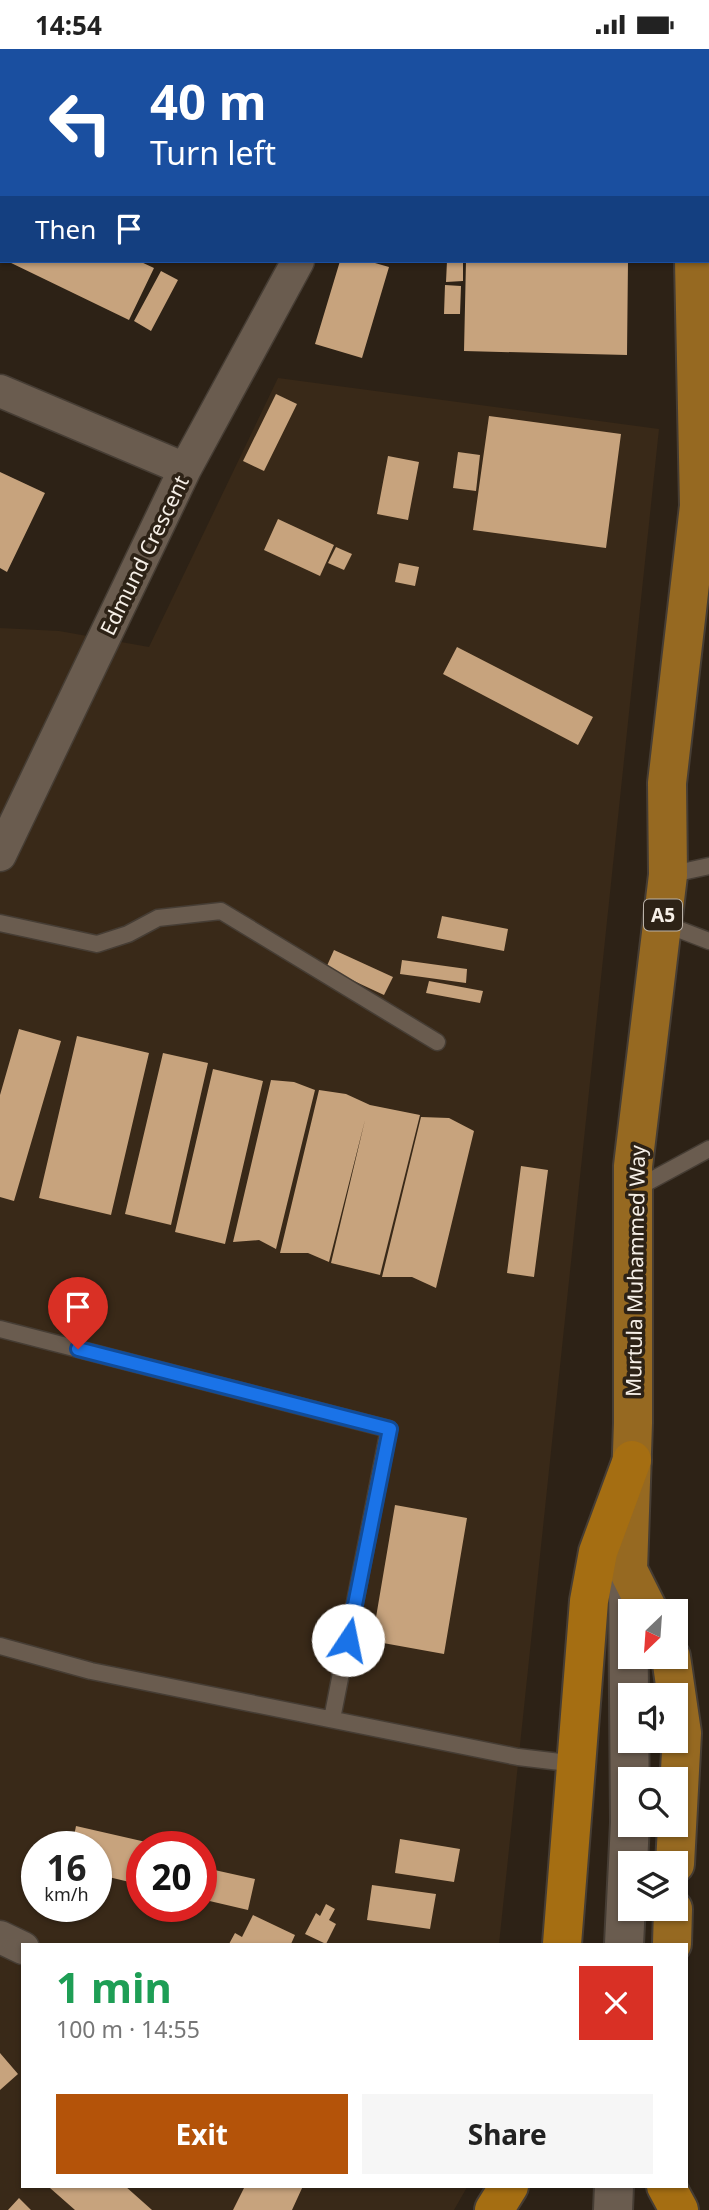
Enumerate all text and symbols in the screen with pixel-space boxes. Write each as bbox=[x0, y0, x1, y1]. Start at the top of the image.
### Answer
text: 14:54 bbox=[35, 7, 102, 43]
text: 40 m bbox=[150, 68, 267, 134]
icon: left bbox=[35, 77, 126, 168]
text: Turn left bbox=[150, 131, 276, 174]
icon: arrive bbox=[110, 210, 148, 248]
text: Then bbox=[35, 211, 96, 247]
street label: Edmund Crescent bbox=[93, 470, 195, 640]
road number: A5 bbox=[644, 899, 682, 930]
street label: Murtula Muhammed Way bbox=[619, 1145, 651, 1397]
pin bbox=[48, 1277, 108, 1349]
icon: arrive bbox=[59, 1288, 97, 1326]
north arrow bbox=[618, 1599, 688, 1669]
map controls bbox=[618, 1599, 688, 1921]
position arrow bbox=[311, 1603, 385, 1677]
button: sound bbox=[618, 1683, 688, 1753]
button: search bbox=[618, 1767, 688, 1837]
speed limit sign: 20 bbox=[126, 1831, 217, 1922]
text: 16 bbox=[46, 1844, 87, 1891]
button: layers bbox=[618, 1851, 688, 1921]
text: km/h bbox=[44, 1882, 89, 1906]
text: 1 min bbox=[56, 1958, 172, 2015]
button: close bbox=[579, 1966, 653, 2040]
text: 100 m · 14:55 bbox=[56, 2013, 200, 2045]
button: Exit bbox=[56, 2094, 348, 2174]
button: Share bbox=[362, 2094, 653, 2174]

